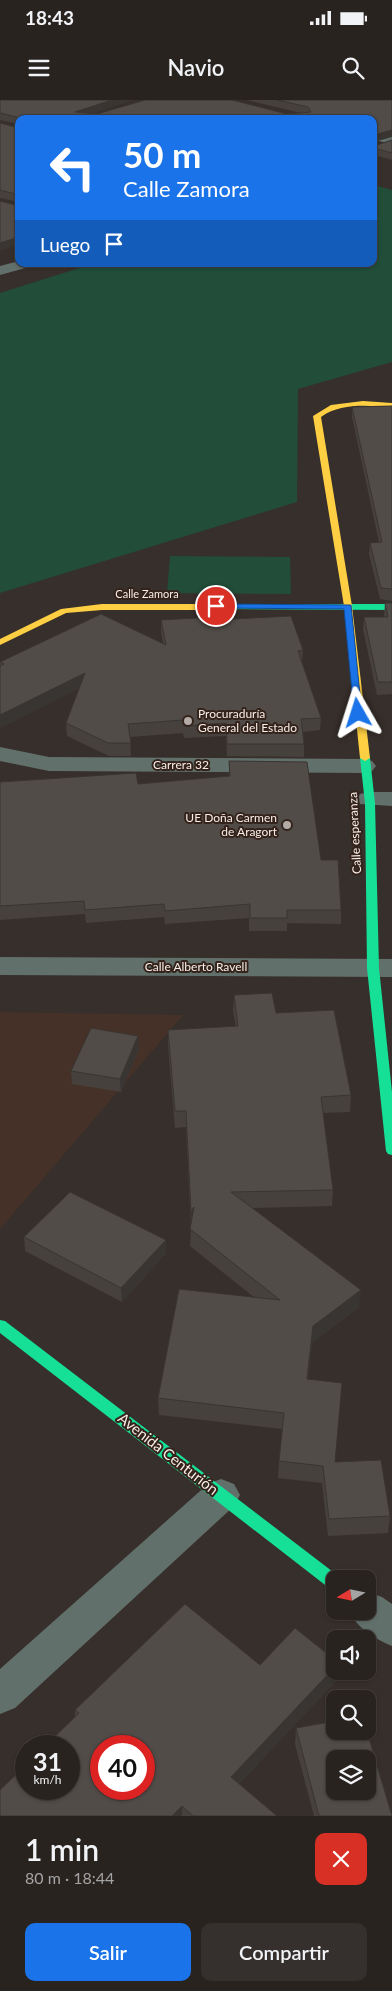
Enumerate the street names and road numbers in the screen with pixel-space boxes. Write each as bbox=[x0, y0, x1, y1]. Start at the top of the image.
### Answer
street label: Calle Zamora bbox=[115, 587, 179, 600]
street label: Carrera 32 bbox=[153, 757, 209, 772]
street label: Calle esperanza bbox=[345, 792, 364, 874]
street label: Calle Alberto Ravell bbox=[145, 959, 247, 974]
street label: Avenida Centurión bbox=[115, 1408, 222, 1498]

